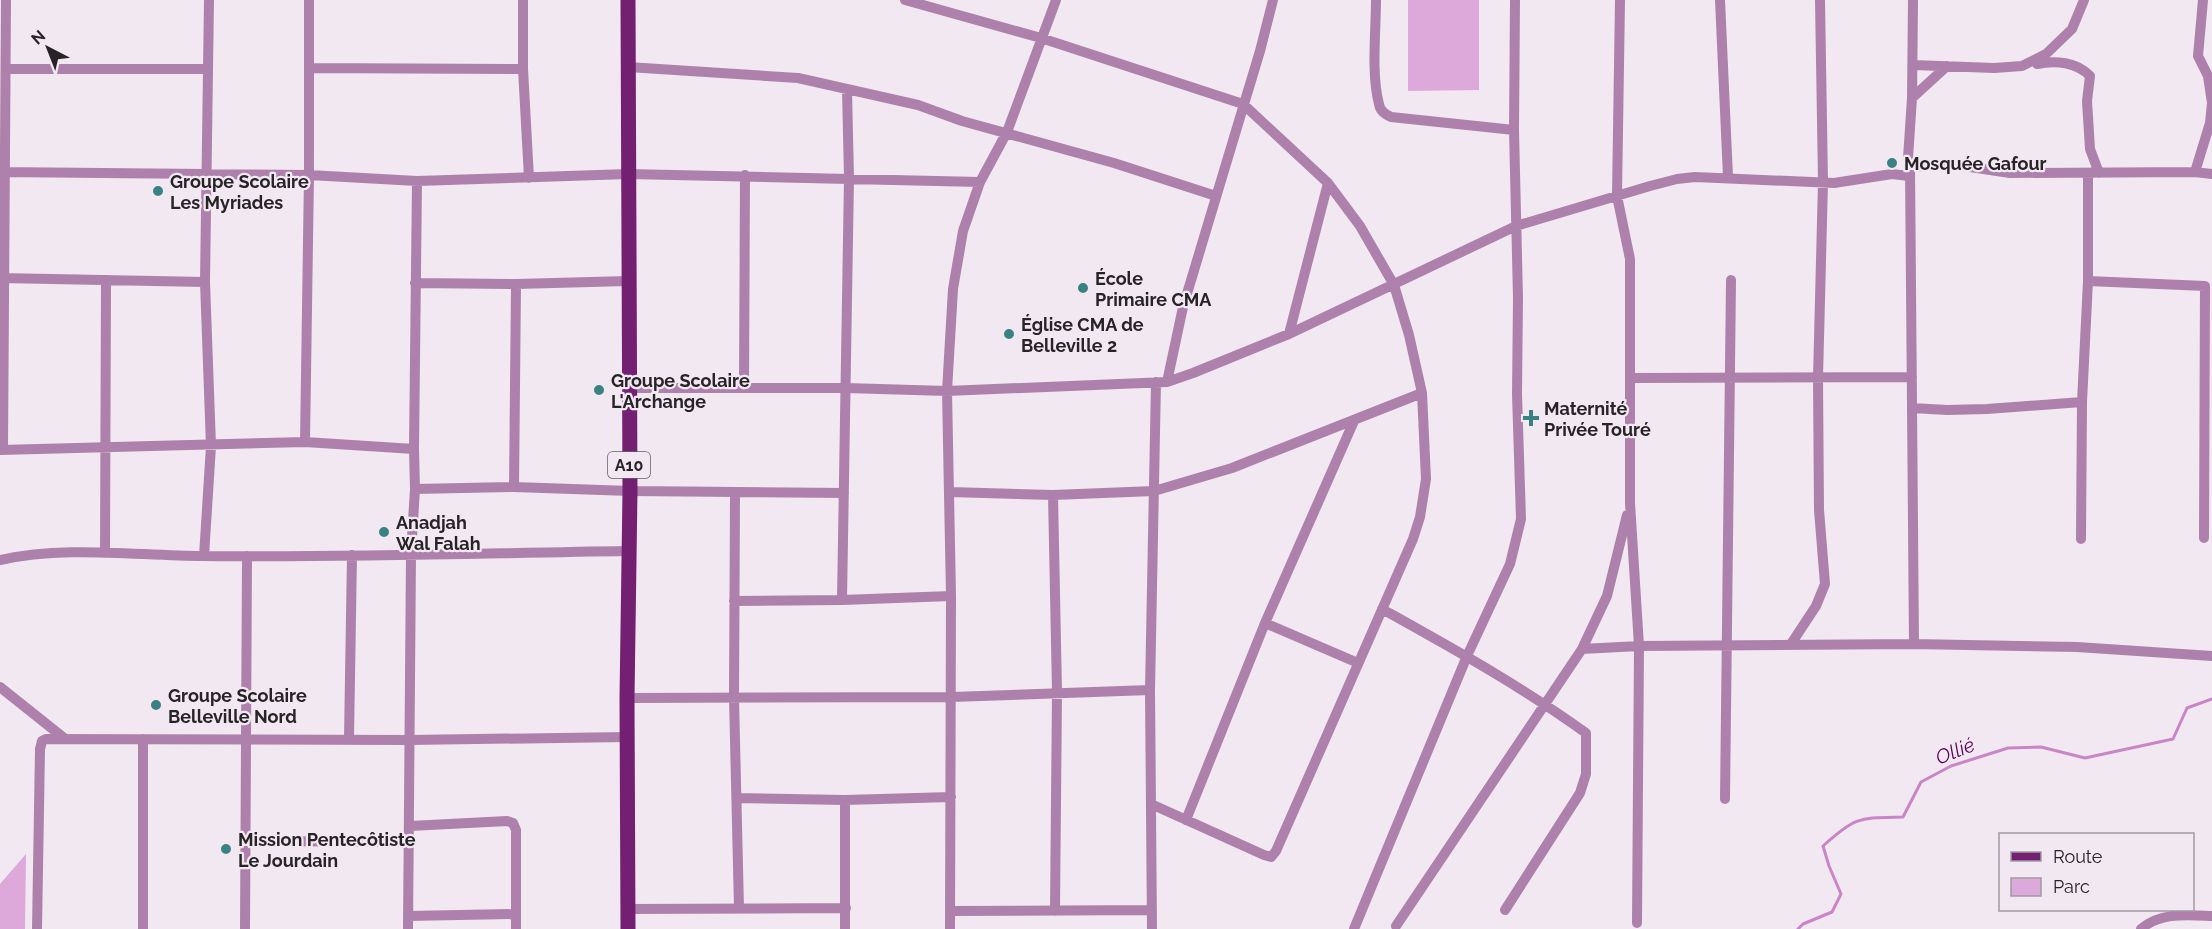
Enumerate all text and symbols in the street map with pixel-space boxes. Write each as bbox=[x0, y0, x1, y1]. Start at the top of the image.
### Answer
north arrow bbox=[18, 18, 78, 78]
text: N bbox=[27, 26, 49, 48]
place label: Mosquée Gafour bbox=[1904, 153, 2047, 174]
marker: Mosquée Gafour bbox=[1885, 156, 1899, 170]
place label: Groupe Scolaire Les Myriades bbox=[170, 171, 309, 213]
marker: Groupe Scolaire Les Myriades bbox=[151, 184, 165, 198]
place label: École Primaire CMA bbox=[1095, 268, 1212, 310]
marker: École Primaire CMA bbox=[1076, 281, 1090, 295]
place label: Église CMA de Belleville 2 bbox=[1021, 314, 1144, 356]
marker: Église CMA de Belleville 2 bbox=[1002, 327, 1016, 341]
place label: Groupe Scolaire L'Archange bbox=[611, 370, 750, 412]
marker: Groupe Scolaire L'Archange bbox=[592, 383, 606, 397]
place label: Maternité Privée Touré bbox=[1544, 398, 1651, 440]
marker: Maternité Privée Touré bbox=[1522, 409, 1540, 427]
road number: A10 bbox=[608, 452, 650, 478]
place label: Anadjah Wal Falah bbox=[396, 512, 481, 554]
marker: Anadjah Wal Falah bbox=[377, 525, 391, 539]
place label: Groupe Scolaire Belleville Nord bbox=[168, 685, 307, 727]
marker: Groupe Scolaire Belleville Nord bbox=[149, 698, 163, 712]
water label: Ollié bbox=[1932, 732, 1978, 770]
place label: Mission Pentecôtiste Le Jourdain bbox=[238, 829, 416, 871]
legend bbox=[1999, 833, 2194, 911]
marker: Mission Pentecôtiste Le Jourdain bbox=[219, 842, 233, 856]
text: Route bbox=[2053, 846, 2103, 867]
text: Parc bbox=[2053, 876, 2090, 897]

